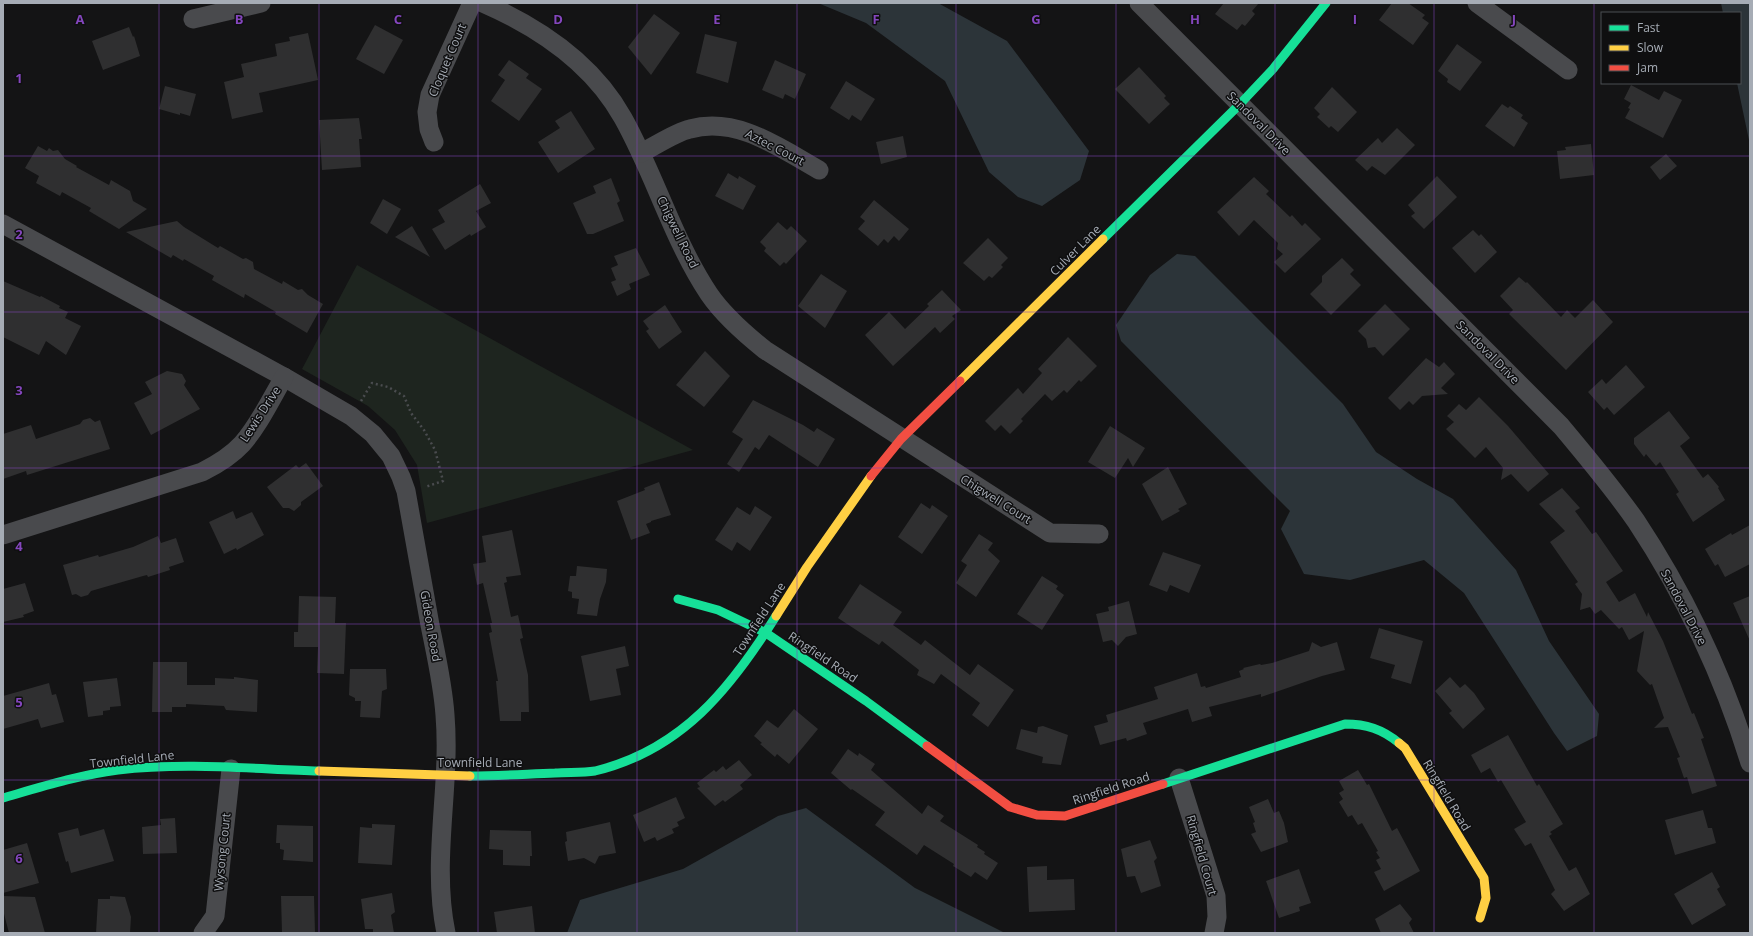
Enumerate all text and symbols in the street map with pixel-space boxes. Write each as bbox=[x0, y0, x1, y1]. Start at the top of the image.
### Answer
text: A bbox=[76, 10, 85, 28]
text: B bbox=[235, 10, 244, 28]
text: C bbox=[394, 10, 402, 28]
text: D bbox=[553, 10, 563, 28]
text: E bbox=[713, 10, 721, 28]
text: F bbox=[872, 10, 880, 28]
text: G bbox=[1031, 10, 1041, 28]
text: H bbox=[1190, 10, 1200, 28]
text: I bbox=[1353, 10, 1357, 28]
text: J bbox=[1511, 10, 1516, 28]
legend bbox=[1601, 12, 1741, 84]
text: Fast bbox=[1637, 19, 1660, 36]
street label: Cloquet Court bbox=[424, 21, 470, 99]
text: Slow bbox=[1637, 39, 1664, 56]
text: Jam bbox=[1636, 59, 1658, 76]
text: 1 bbox=[15, 69, 23, 87]
street label: Sandoval Drive bbox=[1224, 88, 1295, 159]
street label: Aztec Court bbox=[742, 125, 808, 169]
street label: Chigwell Road bbox=[653, 193, 703, 271]
street label: Culver Lane bbox=[1046, 221, 1104, 279]
text: 2 bbox=[15, 225, 23, 243]
street label: Sandoval Drive bbox=[1453, 317, 1524, 388]
text: 3 bbox=[15, 381, 23, 399]
street label: Lewis Drive bbox=[236, 383, 285, 445]
street label: Chigwell Court bbox=[957, 470, 1035, 528]
text: 4 bbox=[15, 537, 23, 555]
street label: Sandoval Drive bbox=[1657, 566, 1711, 648]
street label: Townfield Lane bbox=[729, 579, 789, 659]
street label: Gideon Road bbox=[416, 589, 446, 663]
street label: Ringfield Road bbox=[785, 628, 861, 686]
text: 5 bbox=[15, 693, 23, 711]
street label: Townfield Lane bbox=[89, 746, 175, 772]
street label: Townfield Lane bbox=[438, 754, 523, 771]
street label: Ringfield Road bbox=[1419, 756, 1475, 834]
street label: Ringfield Road bbox=[1070, 768, 1152, 808]
street label: Wysong Court bbox=[209, 812, 235, 892]
street label: Ringfield Court bbox=[1182, 813, 1222, 897]
text: 6 bbox=[15, 849, 23, 867]

